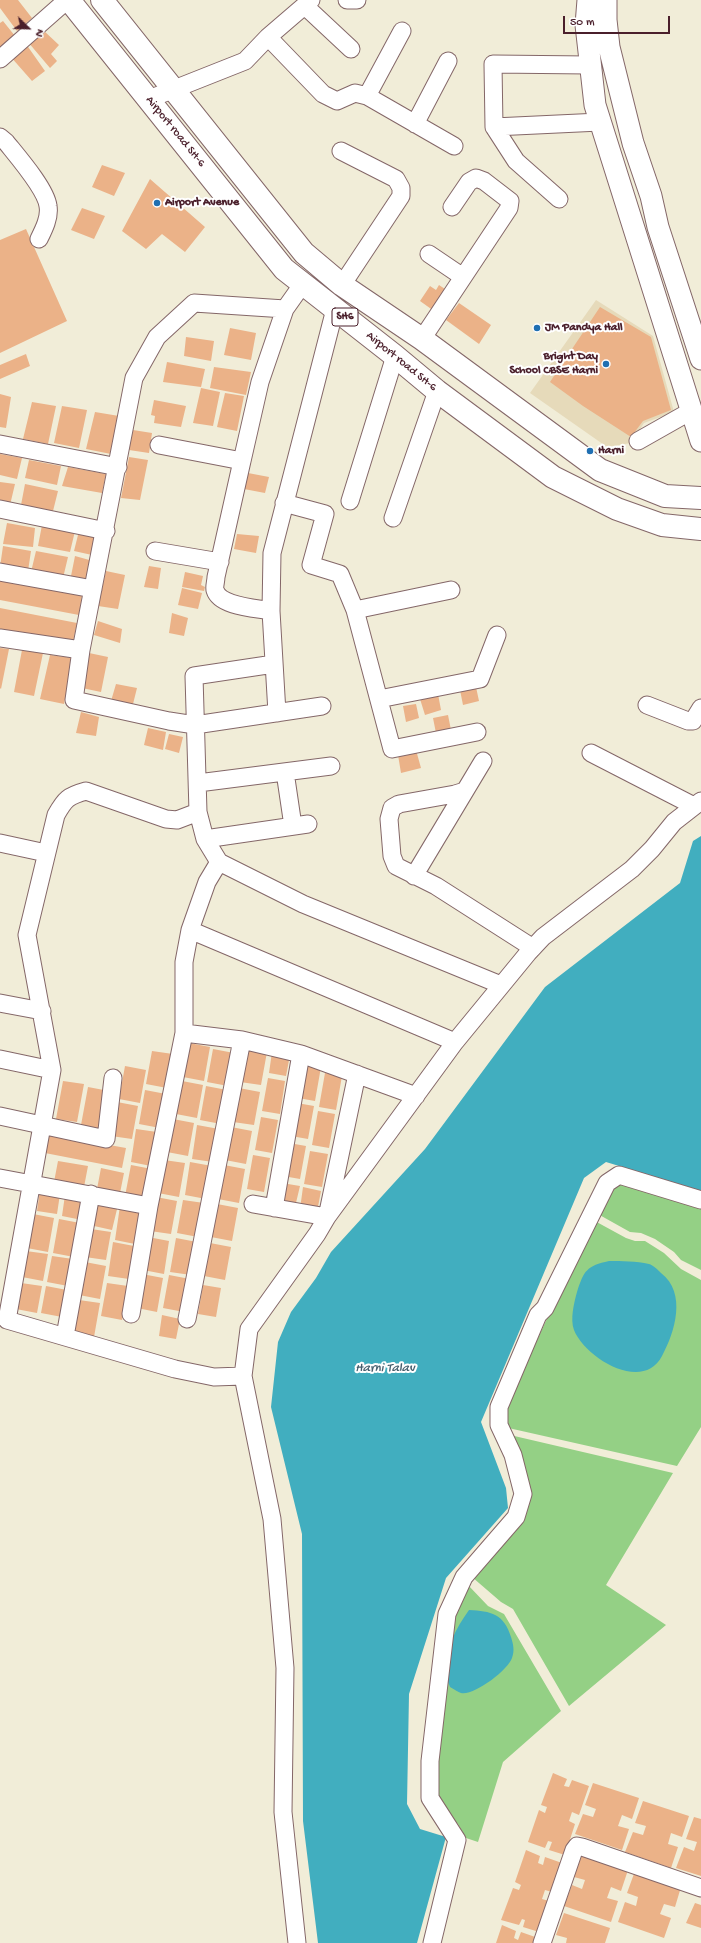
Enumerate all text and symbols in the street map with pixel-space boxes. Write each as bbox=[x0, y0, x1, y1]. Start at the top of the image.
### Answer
north arrow bbox=[8, 8, 48, 48]
scale bar bbox=[565, 8, 672, 34]
text: 50 m bbox=[570, 16, 595, 30]
text: N bbox=[32, 27, 46, 38]
street label: Airport road SH-6 bbox=[142, 94, 208, 170]
place label: Airport Avenue bbox=[165, 196, 239, 210]
marker: Airport Avenue bbox=[152, 198, 162, 208]
road number: SH6 bbox=[332, 308, 358, 326]
place label: JM Pandya Hall bbox=[545, 321, 623, 335]
marker: JM Pandya Hall bbox=[532, 323, 542, 333]
street label: Airport road SH-6 bbox=[363, 329, 439, 395]
place label: Bright Day School CBSE Harni bbox=[509, 350, 598, 378]
marker: Bright Day School CBSE Harni bbox=[601, 359, 611, 369]
place label: Harni bbox=[598, 444, 624, 458]
marker: Harni bbox=[585, 446, 595, 456]
water label: Harni Talav bbox=[355, 1361, 415, 1377]

